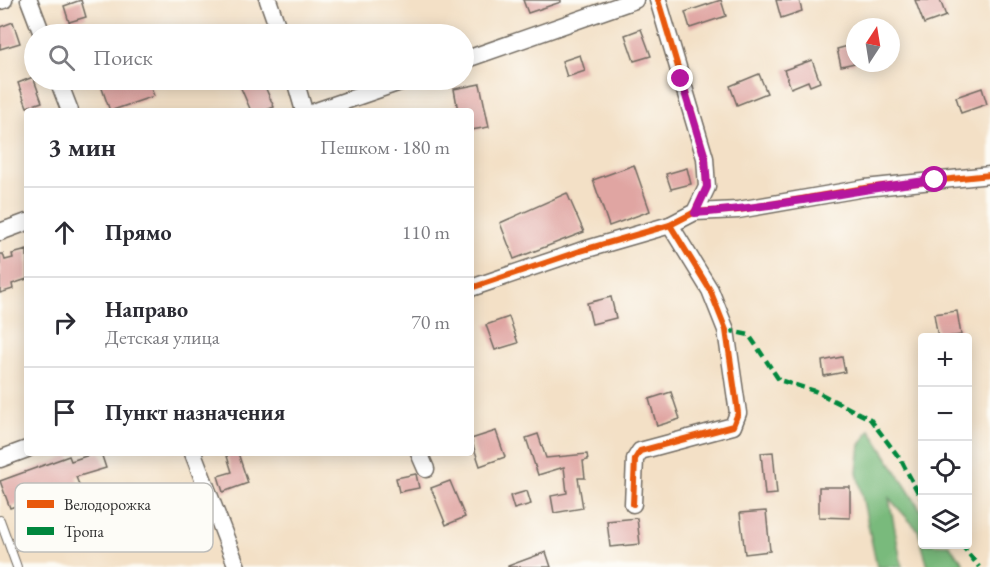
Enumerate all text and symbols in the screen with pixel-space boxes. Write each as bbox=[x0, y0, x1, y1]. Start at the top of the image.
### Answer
north arrow bbox=[846, 18, 900, 72]
search box bbox=[24, 24, 474, 90]
icon: search bbox=[45, 41, 78, 74]
text: Поиск bbox=[93, 43, 153, 72]
route end bbox=[667, 65, 693, 91]
text: 3 мин bbox=[48, 130, 116, 164]
text: Пешком · 180 m bbox=[320, 134, 450, 160]
route start bbox=[921, 166, 947, 192]
icon: ahead bbox=[48, 216, 81, 249]
text: Прямо bbox=[105, 218, 172, 247]
text: 110 m bbox=[402, 219, 450, 245]
text: Направо bbox=[105, 295, 188, 324]
icon: right bbox=[48, 306, 81, 339]
text: 70 m bbox=[411, 309, 450, 335]
text: Детская улица bbox=[105, 324, 220, 350]
map controls bbox=[918, 333, 972, 549]
button: + bbox=[918, 333, 972, 387]
button: − bbox=[918, 387, 972, 441]
icon: arrive bbox=[48, 396, 81, 429]
text: Пункт назначения bbox=[105, 398, 285, 427]
button: locate bbox=[918, 441, 972, 495]
legend bbox=[15, 483, 213, 552]
text: Велодорожка bbox=[64, 494, 151, 515]
button: layers bbox=[918, 495, 972, 549]
text: Тропа bbox=[64, 521, 104, 542]

